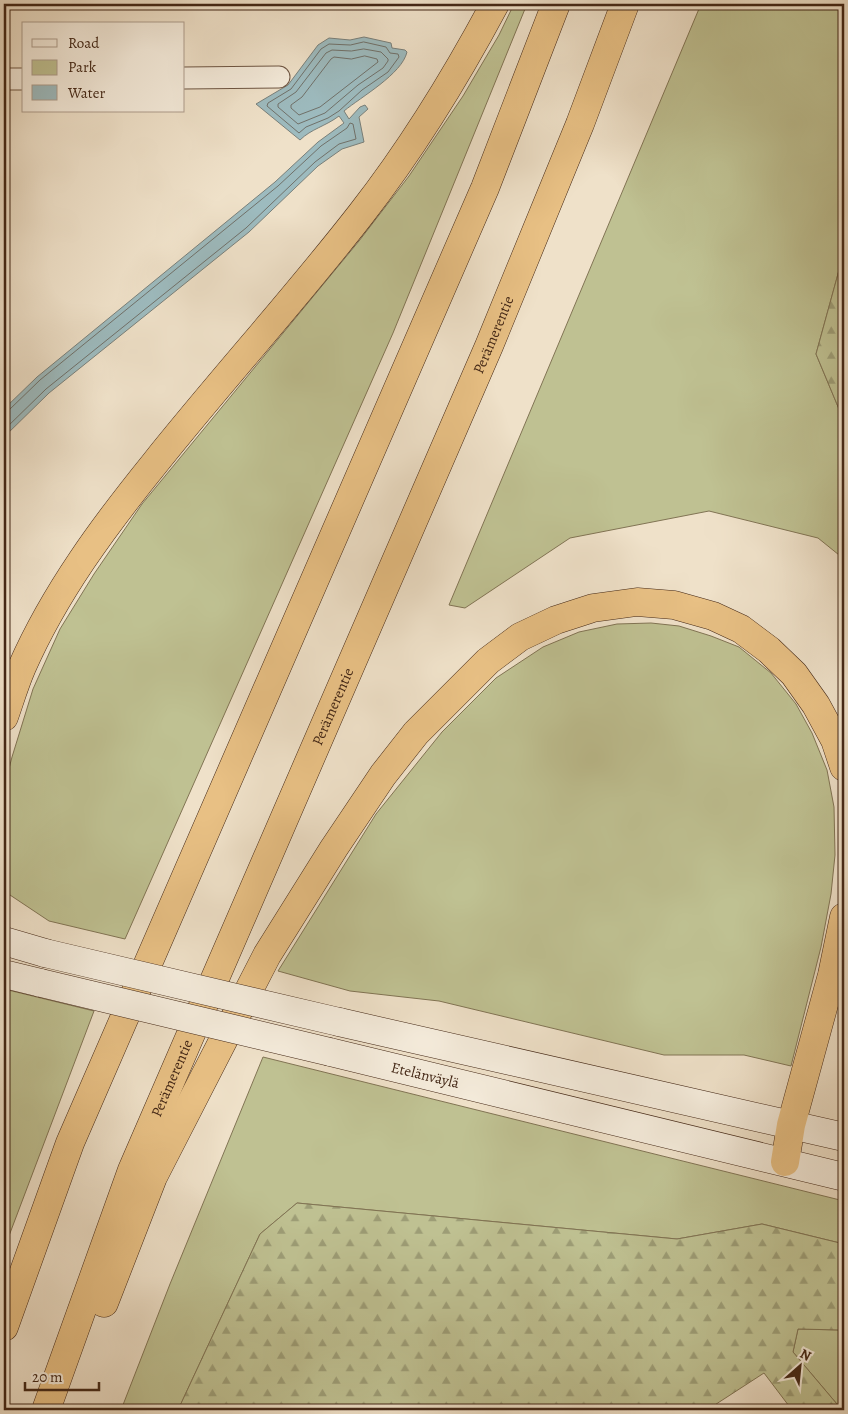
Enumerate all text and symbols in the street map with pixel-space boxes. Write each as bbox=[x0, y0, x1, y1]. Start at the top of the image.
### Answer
legend bbox=[22, 22, 185, 112]
text: Road bbox=[68, 33, 100, 53]
text: Park bbox=[68, 57, 97, 77]
text: Water bbox=[67, 83, 105, 103]
street label: Perämerentie bbox=[468, 293, 519, 377]
street label: Perämerentie bbox=[307, 664, 358, 748]
street label: Perämerentie bbox=[146, 1036, 197, 1120]
street label: Etelänväylä bbox=[389, 1057, 461, 1093]
north arrow bbox=[776, 1342, 826, 1392]
text: N bbox=[797, 1344, 815, 1366]
scale bar bbox=[25, 1359, 99, 1391]
text: 20 m bbox=[32, 1367, 63, 1387]

